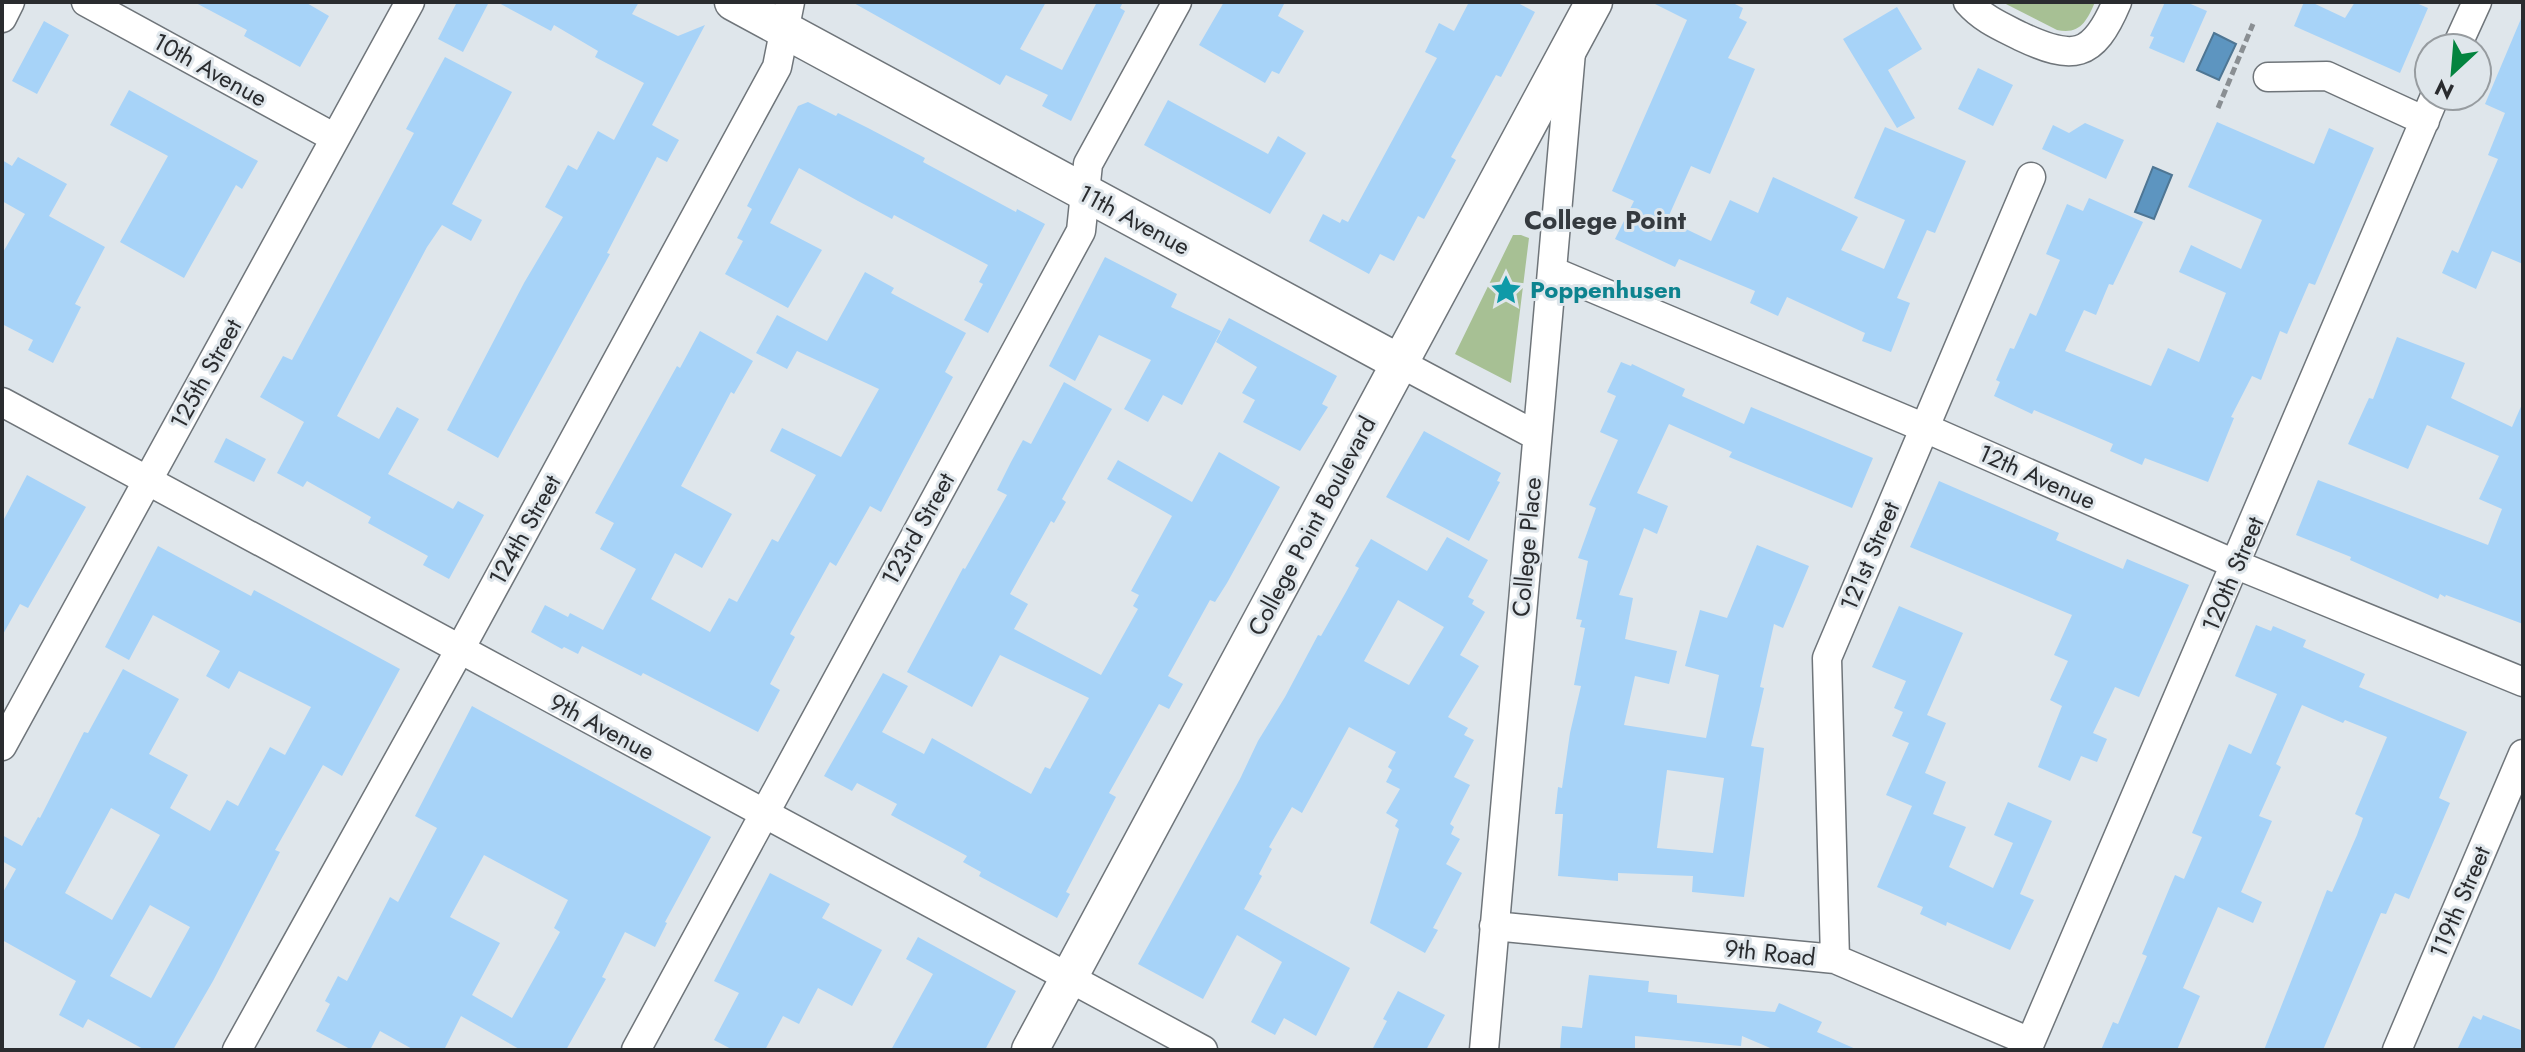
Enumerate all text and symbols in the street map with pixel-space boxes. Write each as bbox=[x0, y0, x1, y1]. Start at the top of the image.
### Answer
street label: 10th Avenue bbox=[147, 24, 274, 115]
north arrow bbox=[2413, 32, 2493, 112]
text: N bbox=[2429, 72, 2459, 108]
street label: 11th Avenue bbox=[1072, 175, 1196, 264]
district label: College Point bbox=[1524, 201, 1687, 239]
place label: Poppenhusen bbox=[1530, 272, 1682, 307]
place icon: Poppenhusen bbox=[1489, 273, 1523, 307]
street label: 125th Street bbox=[161, 312, 250, 435]
street label: College Point Boulevard bbox=[1239, 410, 1384, 642]
street label: 12th Avenue bbox=[1973, 435, 2101, 518]
street label: 123rd Street bbox=[872, 466, 963, 591]
street label: 124th Street bbox=[480, 468, 569, 591]
street label: College Place bbox=[1503, 476, 1550, 618]
street label: 121st Street bbox=[1831, 496, 1908, 616]
street label: 120th Street bbox=[2193, 511, 2273, 637]
street label: 9th Avenue bbox=[544, 684, 661, 769]
street label: 119th Street bbox=[2420, 840, 2499, 963]
street label: 9th Road bbox=[1723, 930, 1817, 975]

